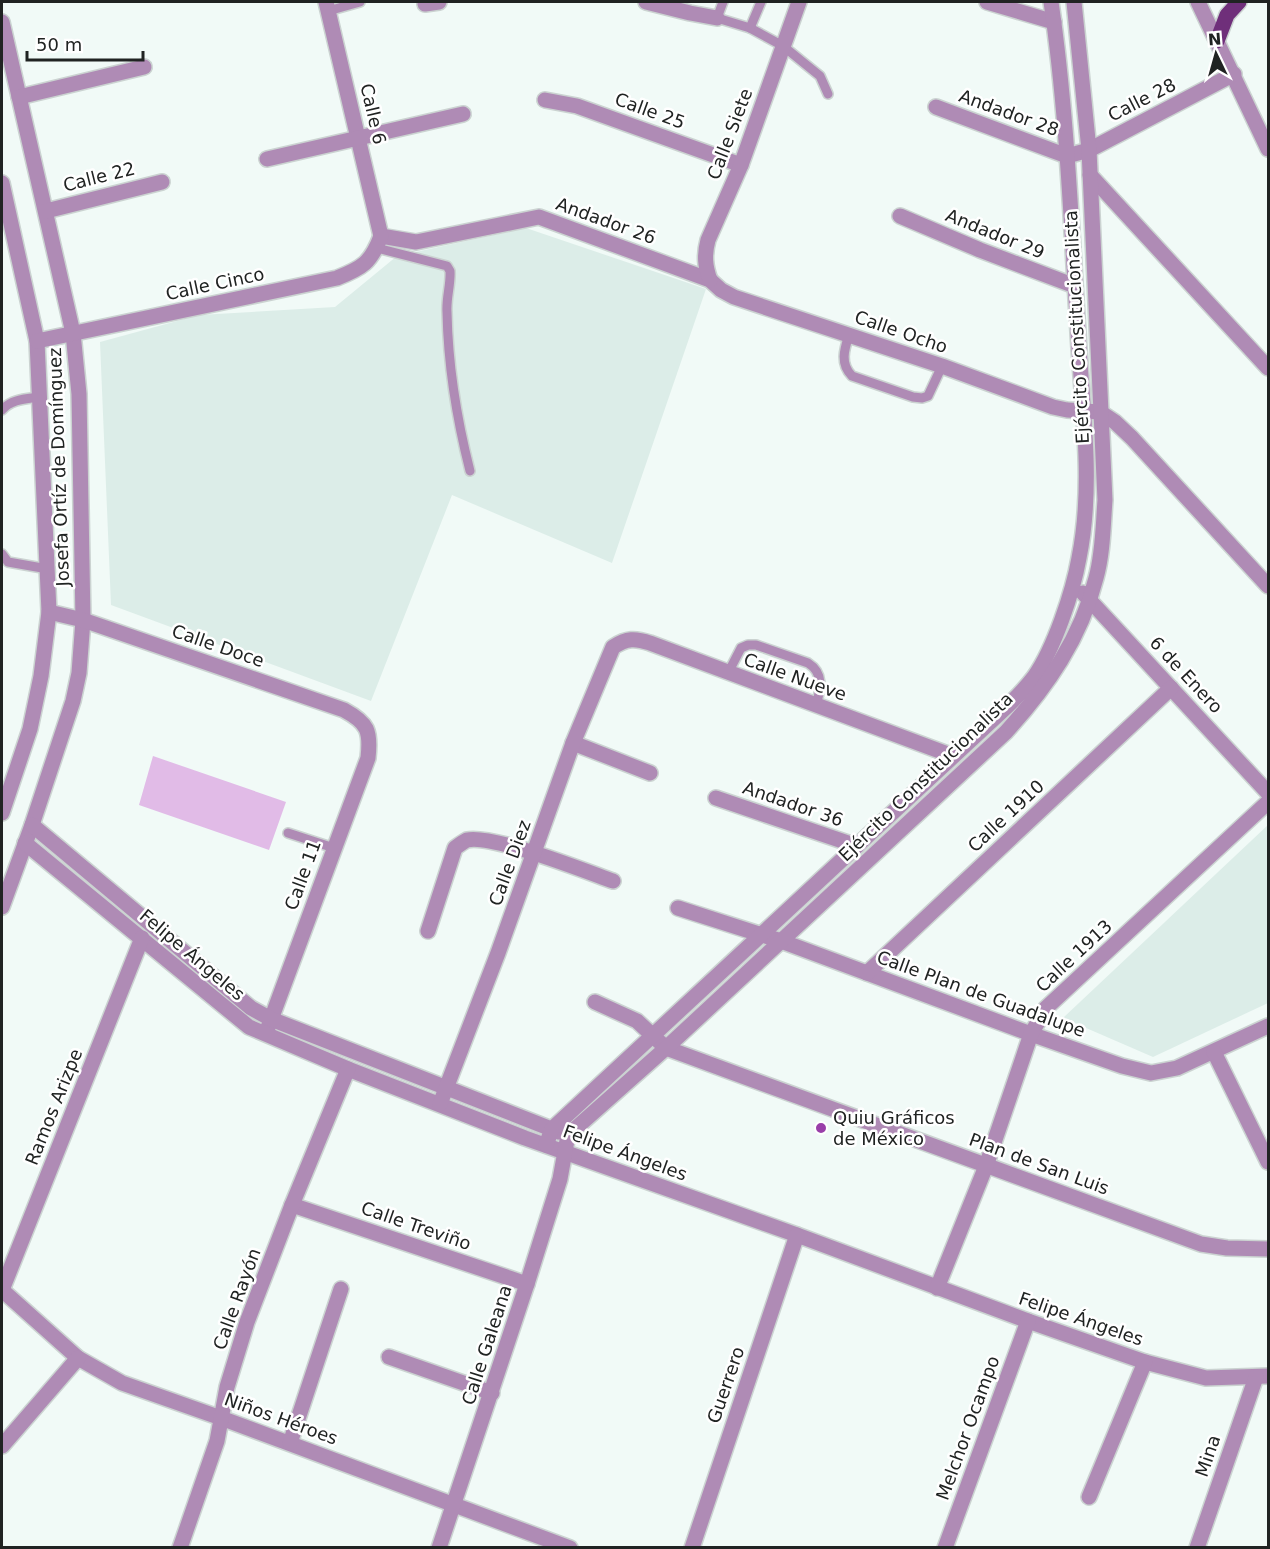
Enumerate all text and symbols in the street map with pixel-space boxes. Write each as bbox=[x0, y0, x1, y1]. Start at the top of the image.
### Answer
scale bar bbox=[27, 24, 142, 62]
north arrow bbox=[1186, 24, 1246, 84]
text: N bbox=[1207, 30, 1222, 50]
text: 50 m bbox=[36, 34, 82, 55]
street label: Calle 28 bbox=[1104, 74, 1179, 126]
street label: Calle 6 bbox=[356, 81, 391, 146]
street label: Calle Siete bbox=[703, 85, 757, 182]
street label: Andador 28 bbox=[956, 85, 1062, 140]
street label: Calle 25 bbox=[612, 88, 688, 133]
street label: Calle 22 bbox=[61, 157, 137, 196]
street label: Andador 26 bbox=[553, 193, 659, 248]
street label: Andador 29 bbox=[943, 204, 1048, 263]
street label: Ejército Constitucionalista bbox=[1060, 210, 1093, 444]
street label: Calle Cinco bbox=[164, 263, 266, 304]
street label: Calle Ocho bbox=[852, 306, 950, 357]
street label: Josefa Ortíz de Domínguez bbox=[44, 347, 73, 588]
street label: Calle Doce bbox=[169, 620, 267, 671]
street label: 6 de Enero bbox=[1146, 632, 1227, 717]
street label: Calle Nueve bbox=[741, 648, 850, 705]
street label: Ejército Constitucionalista bbox=[834, 688, 1017, 865]
street label: Calle 1910 bbox=[963, 775, 1048, 856]
street label: Andador 36 bbox=[740, 777, 846, 830]
street label: Calle Diez bbox=[484, 817, 535, 909]
street label: Calle 11 bbox=[280, 837, 325, 913]
street label: Felipe Ángeles bbox=[136, 905, 249, 1005]
street label: Calle 1913 bbox=[1031, 915, 1116, 996]
street label: Calle Plan de Guadalupe bbox=[874, 946, 1088, 1041]
street label: Ramos Arizpe bbox=[21, 1046, 86, 1168]
place label: Quiu Gráficos de México bbox=[833, 1107, 955, 1149]
street label: Felipe Ángeles bbox=[560, 1120, 690, 1185]
marker: Quiu Gráficos de México bbox=[814, 1121, 828, 1135]
street label: Plan de San Luis bbox=[966, 1128, 1112, 1199]
street label: Calle Treviño bbox=[358, 1197, 474, 1254]
street label: Calle Rayón bbox=[208, 1245, 265, 1353]
street label: Calle Galeana bbox=[457, 1282, 516, 1407]
street label: Felipe Ángeles bbox=[1016, 1287, 1146, 1350]
street label: Guerrero bbox=[703, 1344, 748, 1426]
street label: Melchor Ocampo bbox=[932, 1353, 1003, 1503]
street label: Niños Héroes bbox=[222, 1388, 341, 1449]
street label: Mina bbox=[1191, 1432, 1224, 1480]

